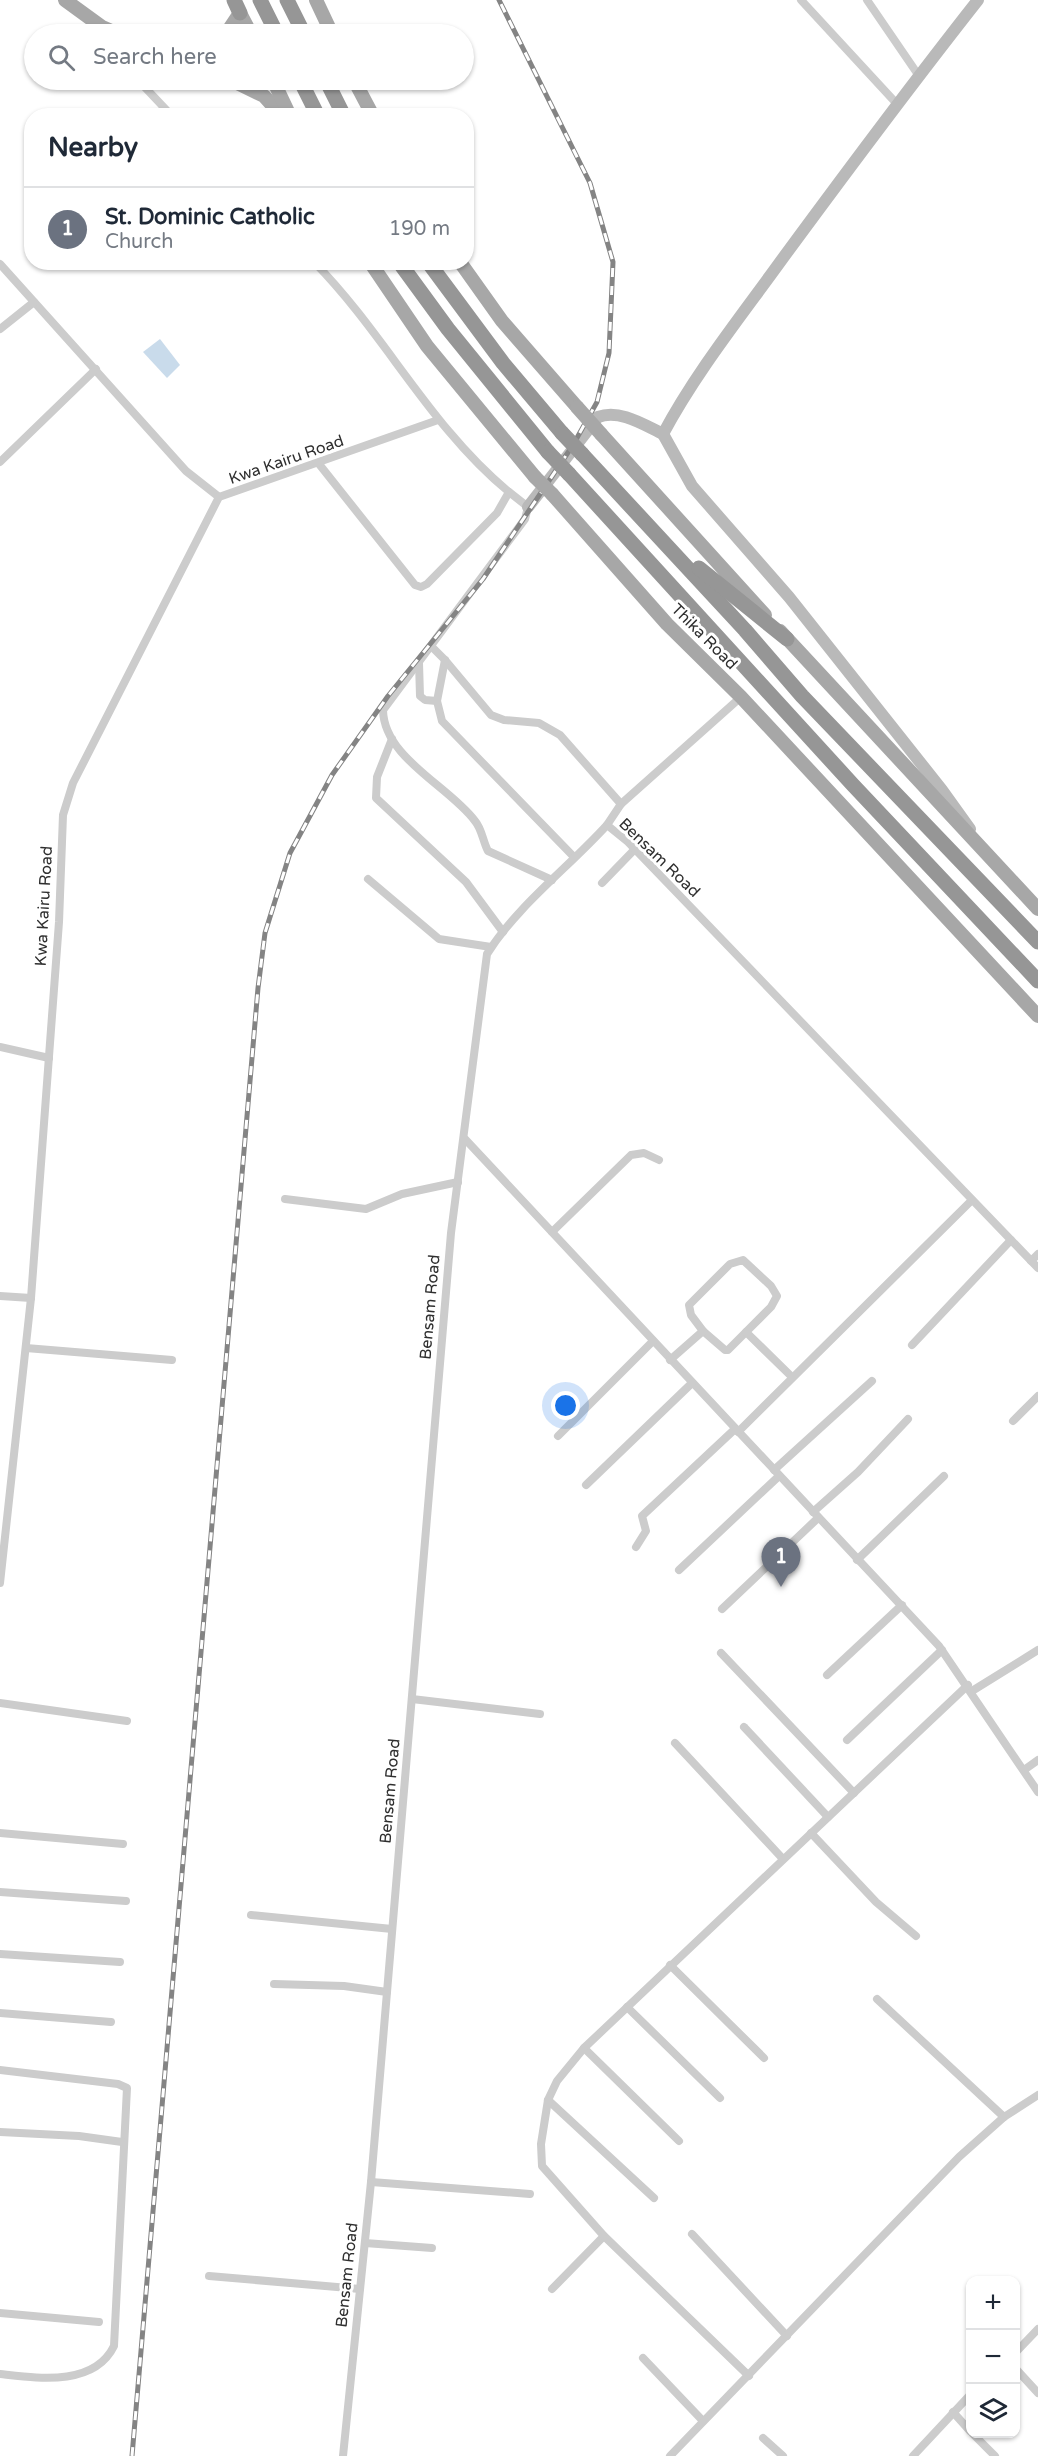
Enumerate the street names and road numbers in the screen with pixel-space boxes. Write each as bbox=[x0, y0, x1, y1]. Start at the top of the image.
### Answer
street label: Kwa Kairu Road bbox=[226, 431, 346, 489]
street label: Thika Road bbox=[667, 599, 742, 674]
street label: Bensam Road bbox=[614, 814, 704, 902]
street label: Kwa Kairu Road bbox=[31, 845, 57, 967]
street label: Bensam Road bbox=[415, 1254, 445, 1361]
street label: Bensam Road bbox=[375, 1738, 405, 1845]
street label: Bensam Road bbox=[332, 2222, 362, 2329]

